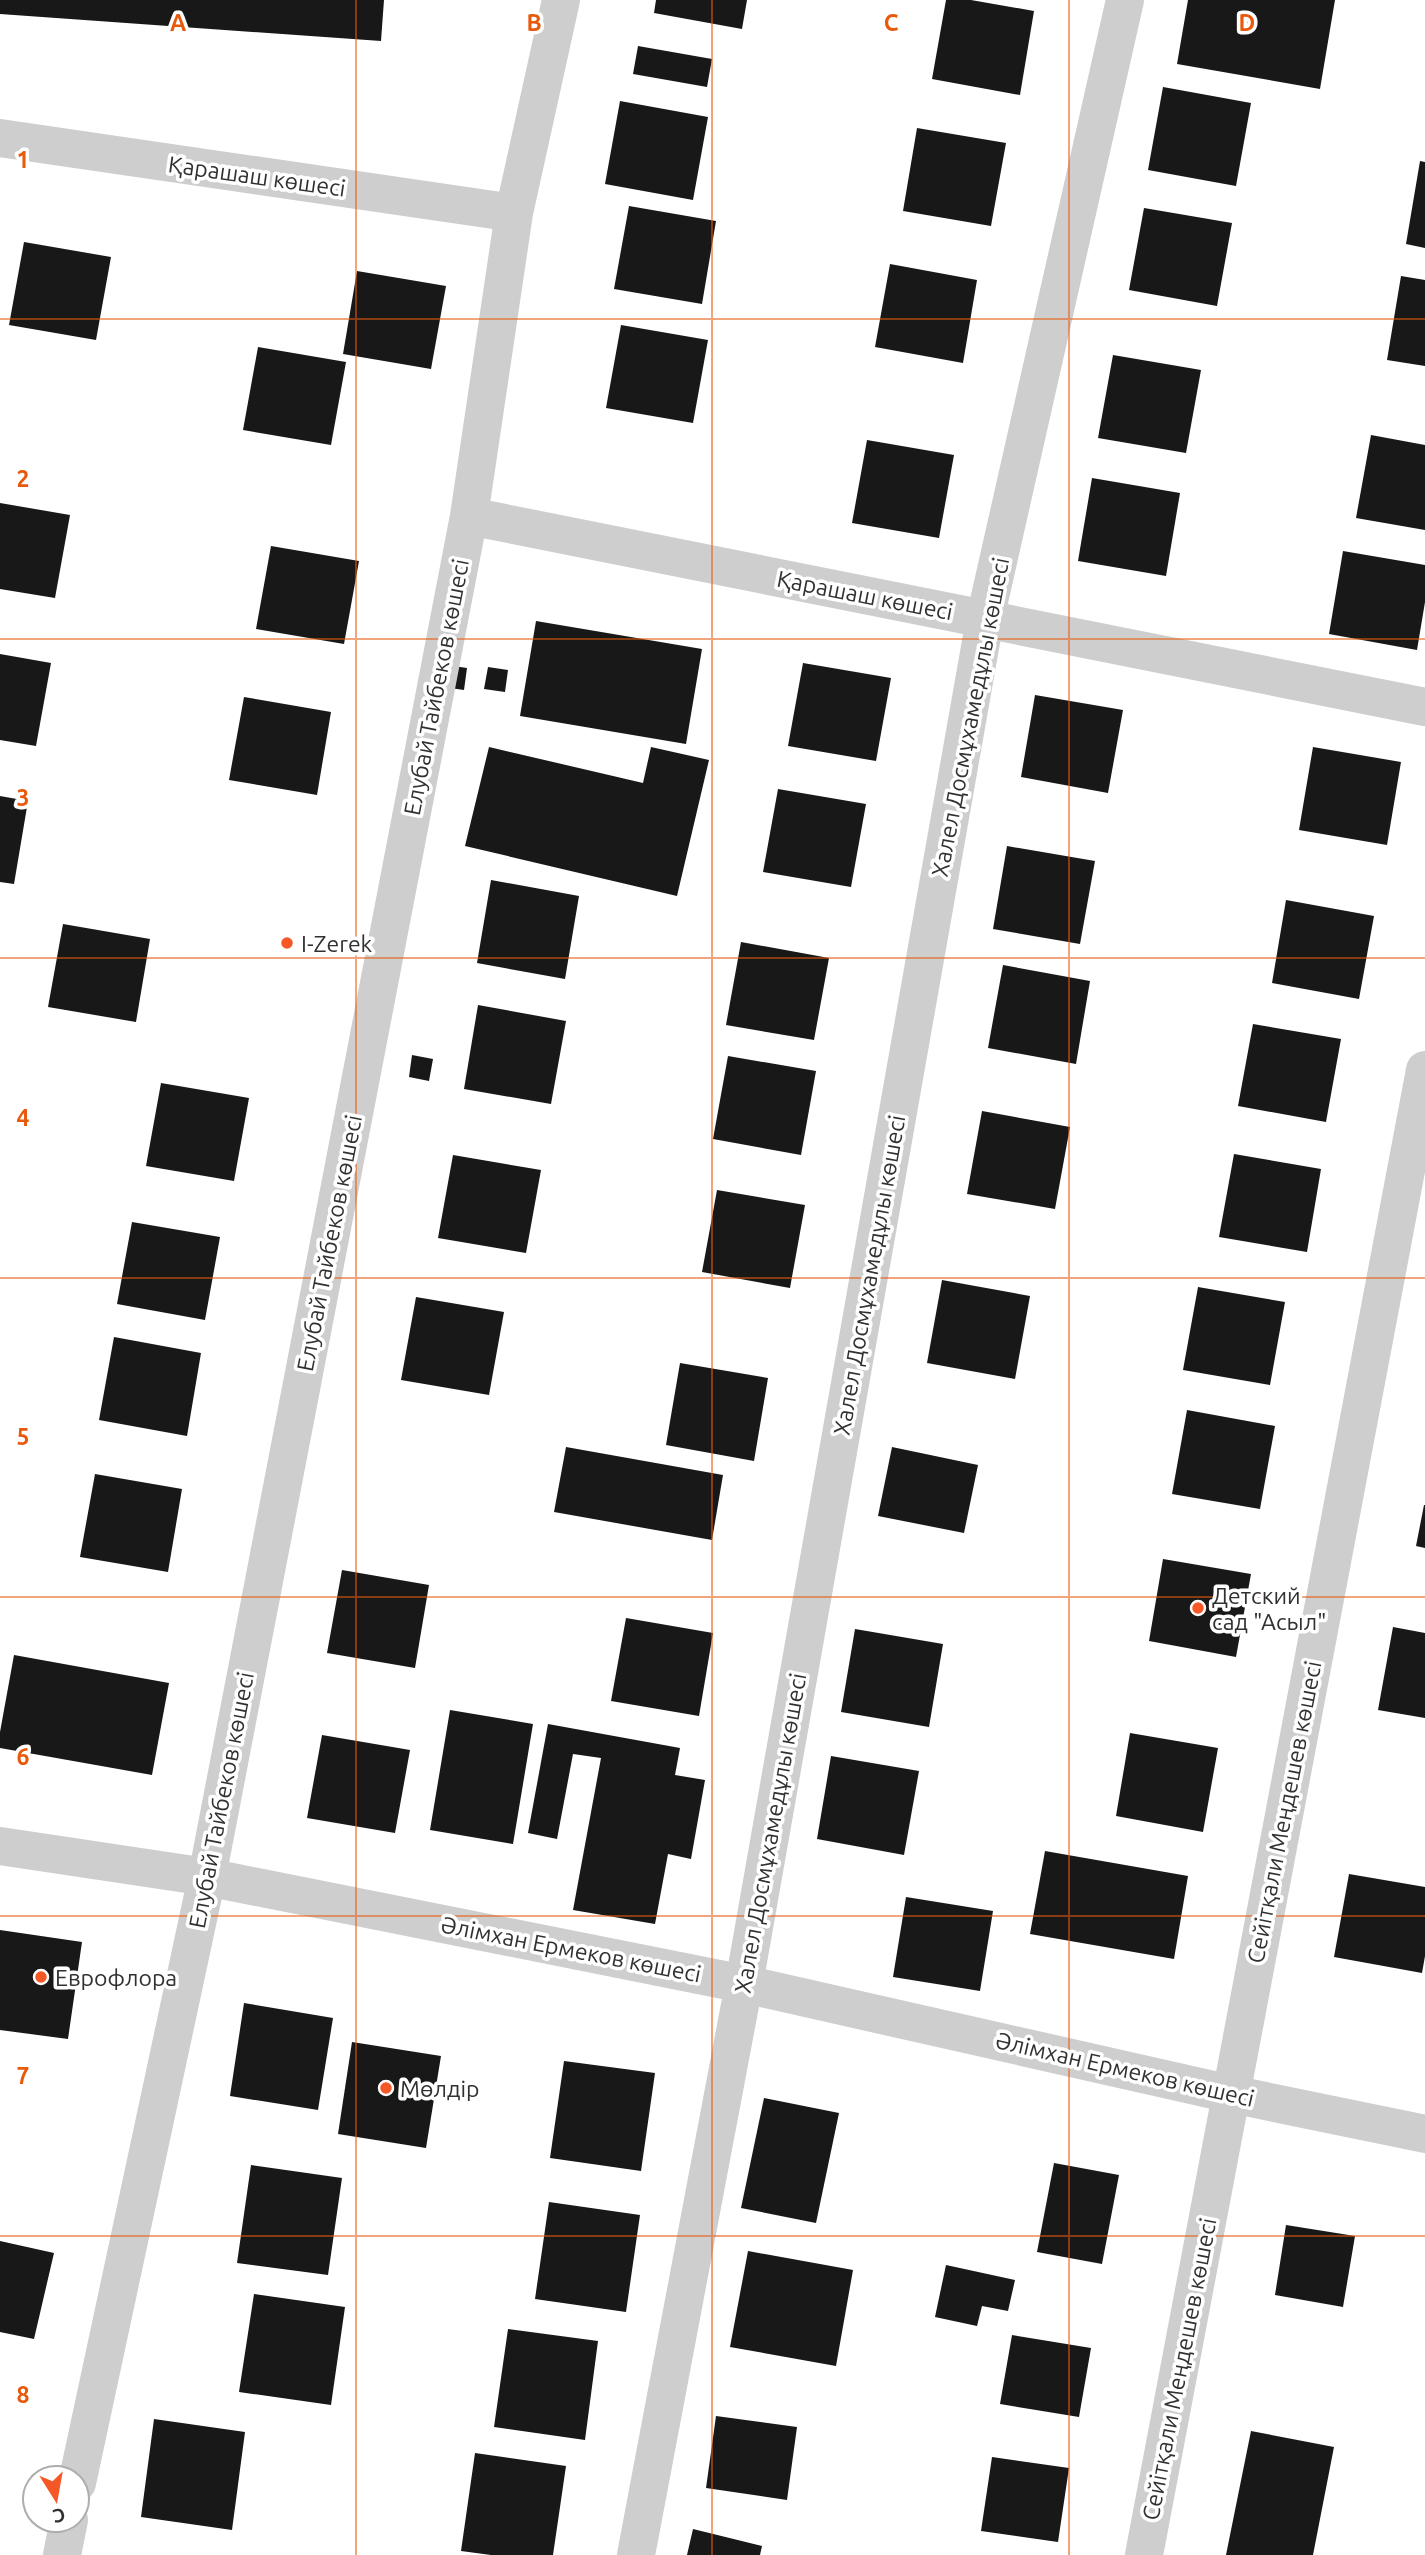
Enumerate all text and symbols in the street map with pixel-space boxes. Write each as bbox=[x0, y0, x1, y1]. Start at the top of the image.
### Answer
text: A bbox=[170, 10, 186, 35]
text: B bbox=[526, 10, 542, 35]
text: C bbox=[884, 10, 899, 35]
text: D bbox=[1239, 10, 1255, 35]
text: 1 bbox=[17, 147, 29, 172]
street label: Қарашаш көшесі bbox=[167, 151, 347, 201]
text: 2 bbox=[17, 466, 29, 491]
street label: Халел Досмұхамедұлы көшесі bbox=[927, 555, 1013, 879]
street label: Елубай Тайбеков көшесі bbox=[399, 557, 473, 817]
street label: Қарашаш көшесі bbox=[775, 566, 955, 624]
text: 3 bbox=[17, 785, 29, 810]
place label: I-Zerek bbox=[301, 931, 373, 956]
marker: I-Zerek bbox=[279, 935, 295, 951]
text: 4 bbox=[17, 1105, 30, 1130]
street label: Елубай Тайбеков көшесі bbox=[292, 1113, 366, 1373]
street label: Халел Досмұхамедұлы көшесі bbox=[829, 1113, 909, 1437]
text: 5 bbox=[17, 1424, 29, 1449]
place label: Детский сад "Асыл" bbox=[1212, 1583, 1326, 1634]
marker: Детский сад "Асыл" bbox=[1190, 1600, 1206, 1616]
street label: Сейітқали Меңдешев көшесі bbox=[1242, 1659, 1326, 1965]
street label: Елубай Тайбеков көшесі bbox=[184, 1670, 258, 1930]
street label: Халел Досмұхамедұлы көшесі bbox=[730, 1671, 810, 1995]
text: 6 bbox=[17, 1744, 30, 1769]
street label: Әлімхан Ермеков көшесі bbox=[439, 1911, 703, 1987]
place label: Еврофлора bbox=[55, 1965, 177, 1990]
marker: Еврофлора bbox=[33, 1969, 49, 1985]
street label: Әлімхан Ермеков көшесі bbox=[993, 2027, 1257, 2111]
text: 7 bbox=[17, 2063, 29, 2088]
place label: Мөлдір bbox=[400, 2076, 479, 2101]
marker: Мөлдір bbox=[378, 2080, 394, 2096]
street label: Сейітқали Меңдешев көшесі bbox=[1137, 2216, 1221, 2522]
text: 8 bbox=[17, 2382, 29, 2407]
north arrow bbox=[21, 2464, 91, 2534]
text: С bbox=[51, 2504, 67, 2528]

